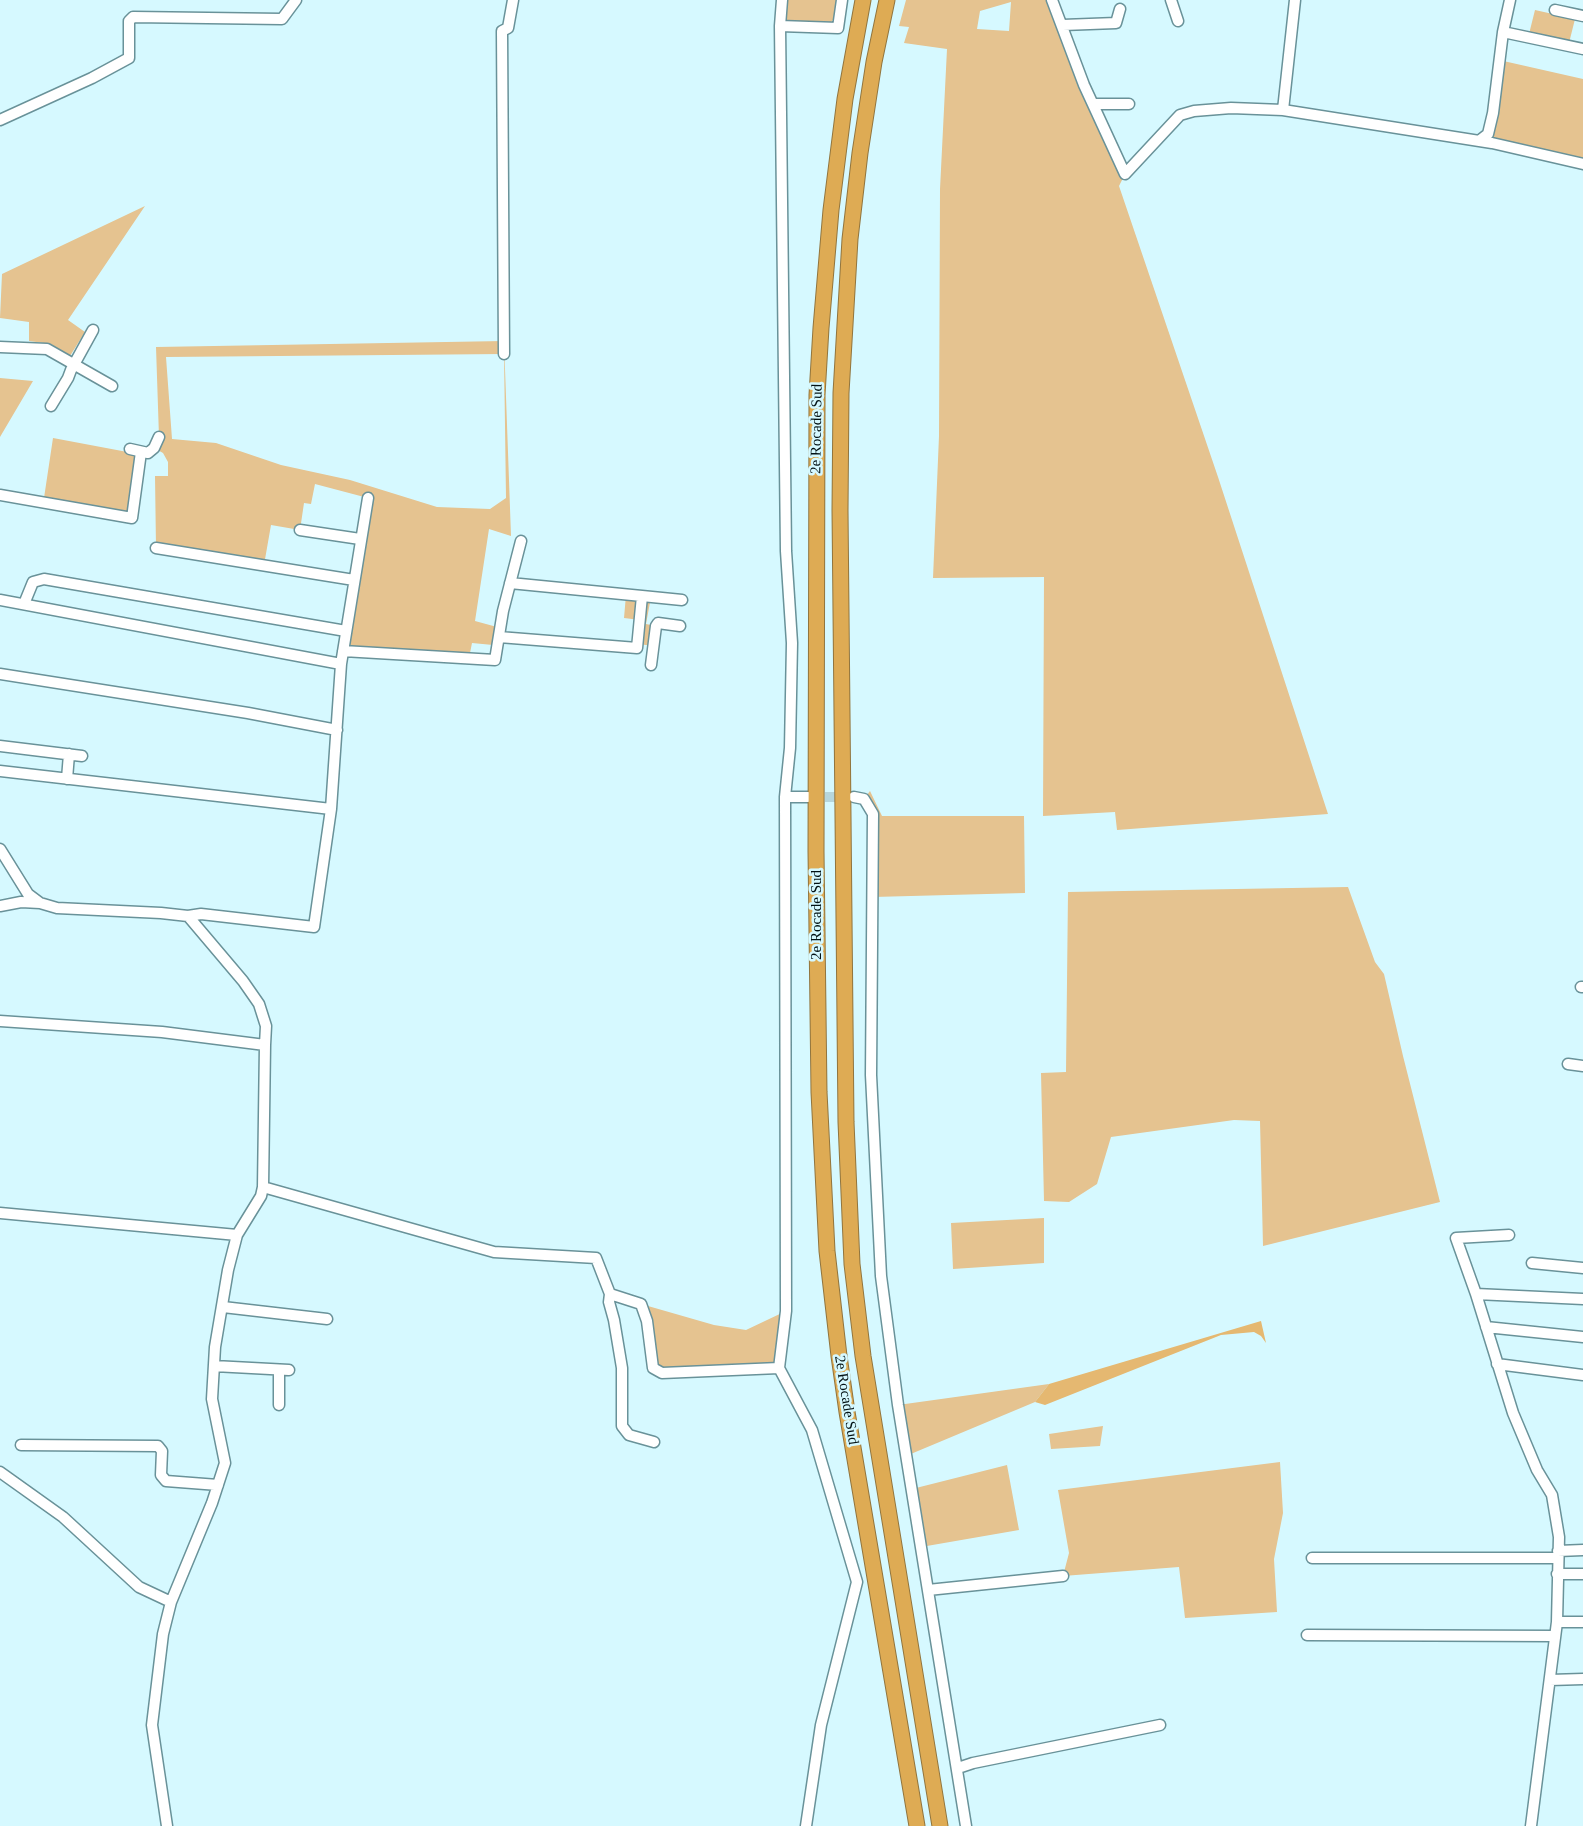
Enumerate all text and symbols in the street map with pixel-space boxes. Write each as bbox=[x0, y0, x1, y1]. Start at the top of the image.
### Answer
street label: 2e Rocade Sud bbox=[807, 382, 827, 476]
street label: 2e Rocade Sud bbox=[808, 868, 826, 962]
street label: 2e Rocade Sud bbox=[830, 1353, 862, 1447]

